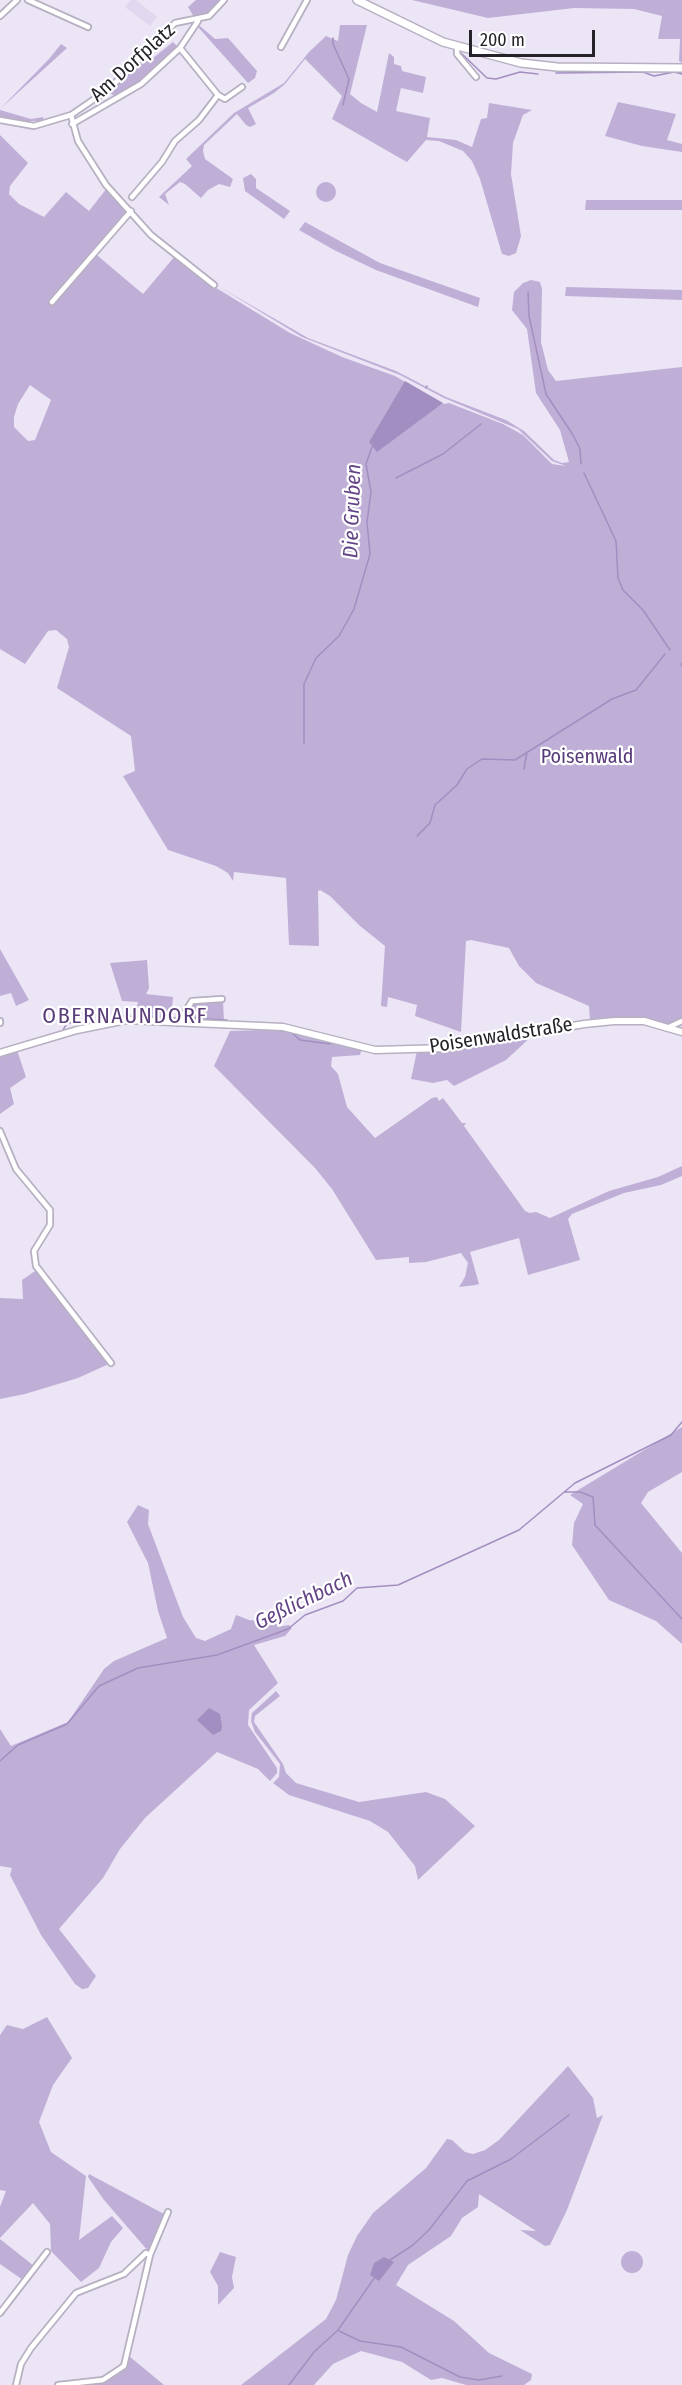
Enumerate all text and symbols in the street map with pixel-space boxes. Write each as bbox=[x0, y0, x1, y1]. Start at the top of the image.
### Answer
scale bar bbox=[472, 18, 598, 56]
street label: Am Dorfplatz bbox=[86, 19, 180, 107]
text: 200 m bbox=[480, 29, 525, 51]
water label: Die Gruben bbox=[339, 463, 367, 559]
park label: Poisenwald bbox=[541, 745, 633, 769]
district label: OBERNAUNDORF bbox=[42, 1004, 208, 1030]
street label: Poisenwaldstraße bbox=[428, 1013, 574, 1059]
water label: Geßlichbach bbox=[251, 1567, 357, 1635]

